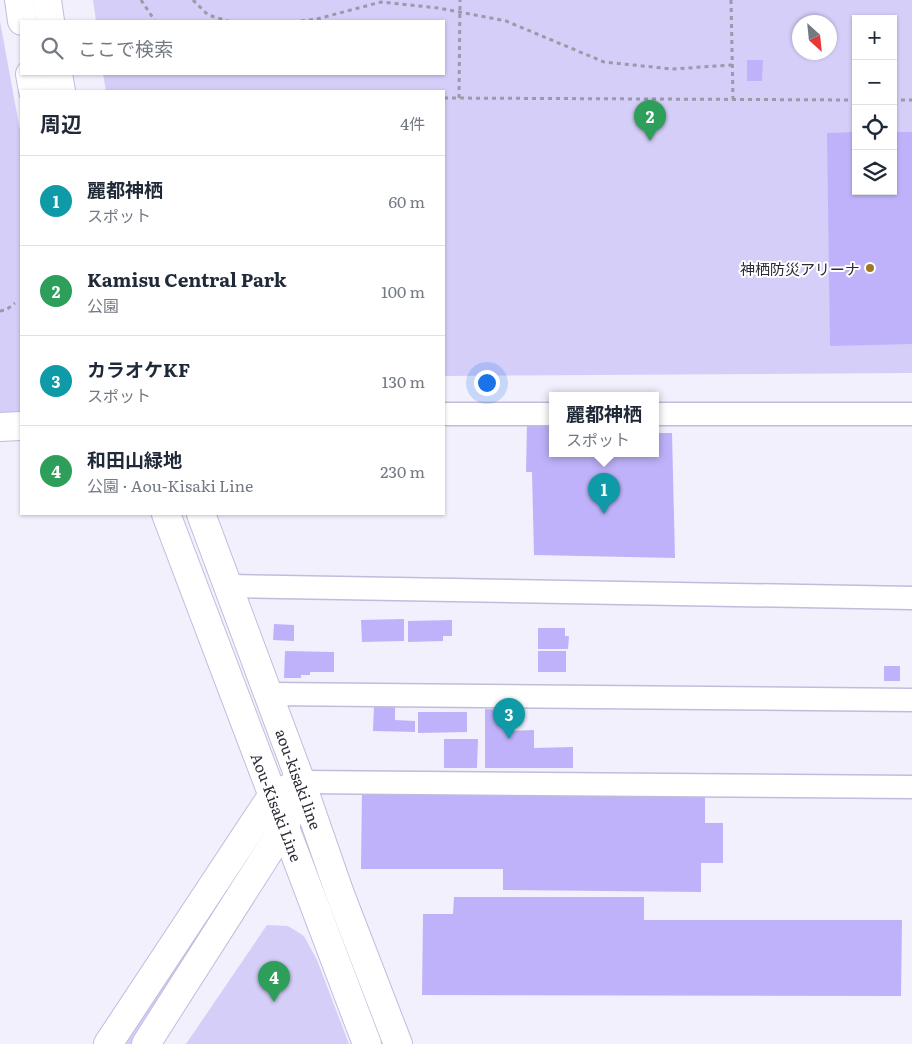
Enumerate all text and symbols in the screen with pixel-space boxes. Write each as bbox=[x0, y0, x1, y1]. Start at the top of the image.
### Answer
north arrow bbox=[792, 15, 837, 60]
map controls bbox=[852, 15, 897, 195]
button: + bbox=[852, 15, 897, 60]
search box bbox=[20, 20, 445, 75]
icon: search bbox=[38, 34, 66, 62]
text: ここで検索 bbox=[78, 34, 173, 62]
button: − bbox=[852, 60, 897, 105]
pin: 2 bbox=[634, 100, 666, 141]
button: locate bbox=[852, 105, 897, 150]
text: 周辺 bbox=[40, 107, 82, 138]
text: 4件 bbox=[400, 111, 425, 135]
button: layers bbox=[852, 150, 897, 195]
text: 麗都神栖 bbox=[87, 175, 163, 203]
text: 1 bbox=[53, 189, 59, 213]
text: 60 m bbox=[388, 189, 425, 213]
text: スポット bbox=[87, 203, 151, 227]
place label: 神栖防災アリーナ bbox=[740, 257, 860, 280]
marker: 神栖防災アリーナ bbox=[864, 262, 876, 274]
text: Kamisu Central Park bbox=[87, 265, 287, 293]
text: 2 bbox=[52, 279, 60, 303]
text: 100 m bbox=[381, 279, 425, 303]
text: 公園 bbox=[87, 293, 119, 317]
text: カラオケKF bbox=[87, 355, 190, 383]
text: 3 bbox=[52, 369, 60, 393]
text: 130 m bbox=[382, 369, 425, 393]
your location bbox=[474, 370, 500, 396]
text: スポット bbox=[87, 383, 151, 407]
popup bbox=[549, 392, 659, 457]
text: 麗都神栖 bbox=[566, 399, 642, 427]
text: スポット bbox=[566, 427, 630, 451]
text: 和田山緑地 bbox=[87, 445, 182, 473]
text: 4 bbox=[51, 459, 61, 483]
text: 230 m bbox=[380, 459, 425, 483]
text: 公園 · Aou-Kisaki Line bbox=[87, 473, 253, 497]
pin: 1 bbox=[588, 473, 620, 514]
pin: 3 bbox=[493, 698, 525, 739]
street label: aou-kisaki line bbox=[270, 726, 328, 833]
street label: Aou-Kisaki Line bbox=[246, 749, 308, 865]
pin: 4 bbox=[258, 961, 290, 1002]

